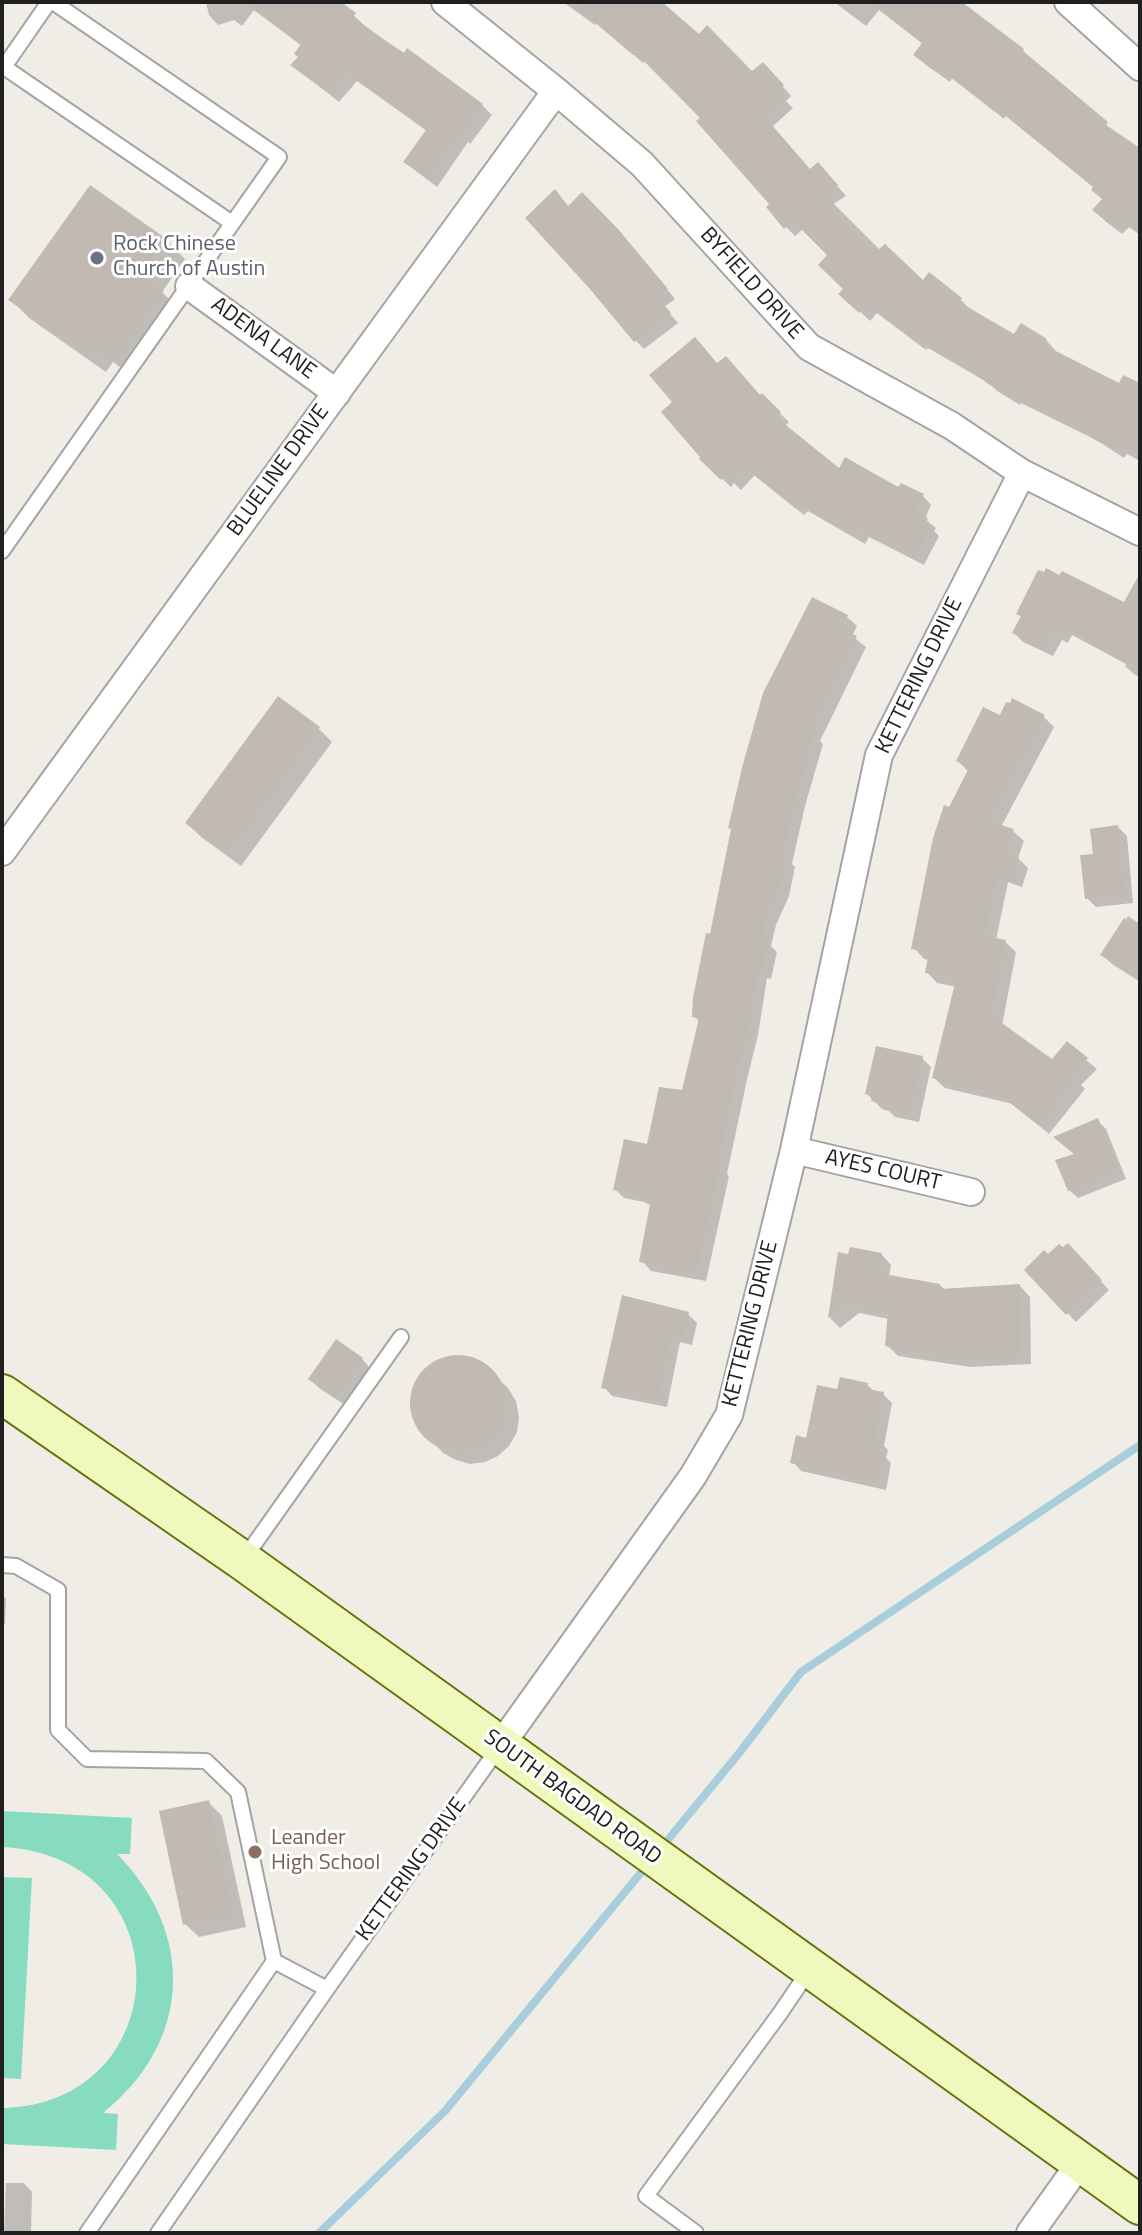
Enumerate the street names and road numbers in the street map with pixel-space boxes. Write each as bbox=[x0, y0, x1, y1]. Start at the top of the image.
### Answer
street label: BYFIELD DRIVE bbox=[694, 223, 808, 345]
street label: ADENA LANE bbox=[205, 292, 321, 386]
street label: BLUELINE DRIVE bbox=[222, 400, 336, 542]
street label: KETTERING DRIVE bbox=[871, 594, 969, 758]
street label: AYES COURT bbox=[823, 1145, 943, 1197]
street label: KETTERING DRIVE bbox=[718, 1238, 784, 1410]
street label: SOUTH BAGDAD ROAD bbox=[478, 1725, 666, 1871]
street label: KETTERING DRIVE bbox=[351, 1793, 473, 1947]

